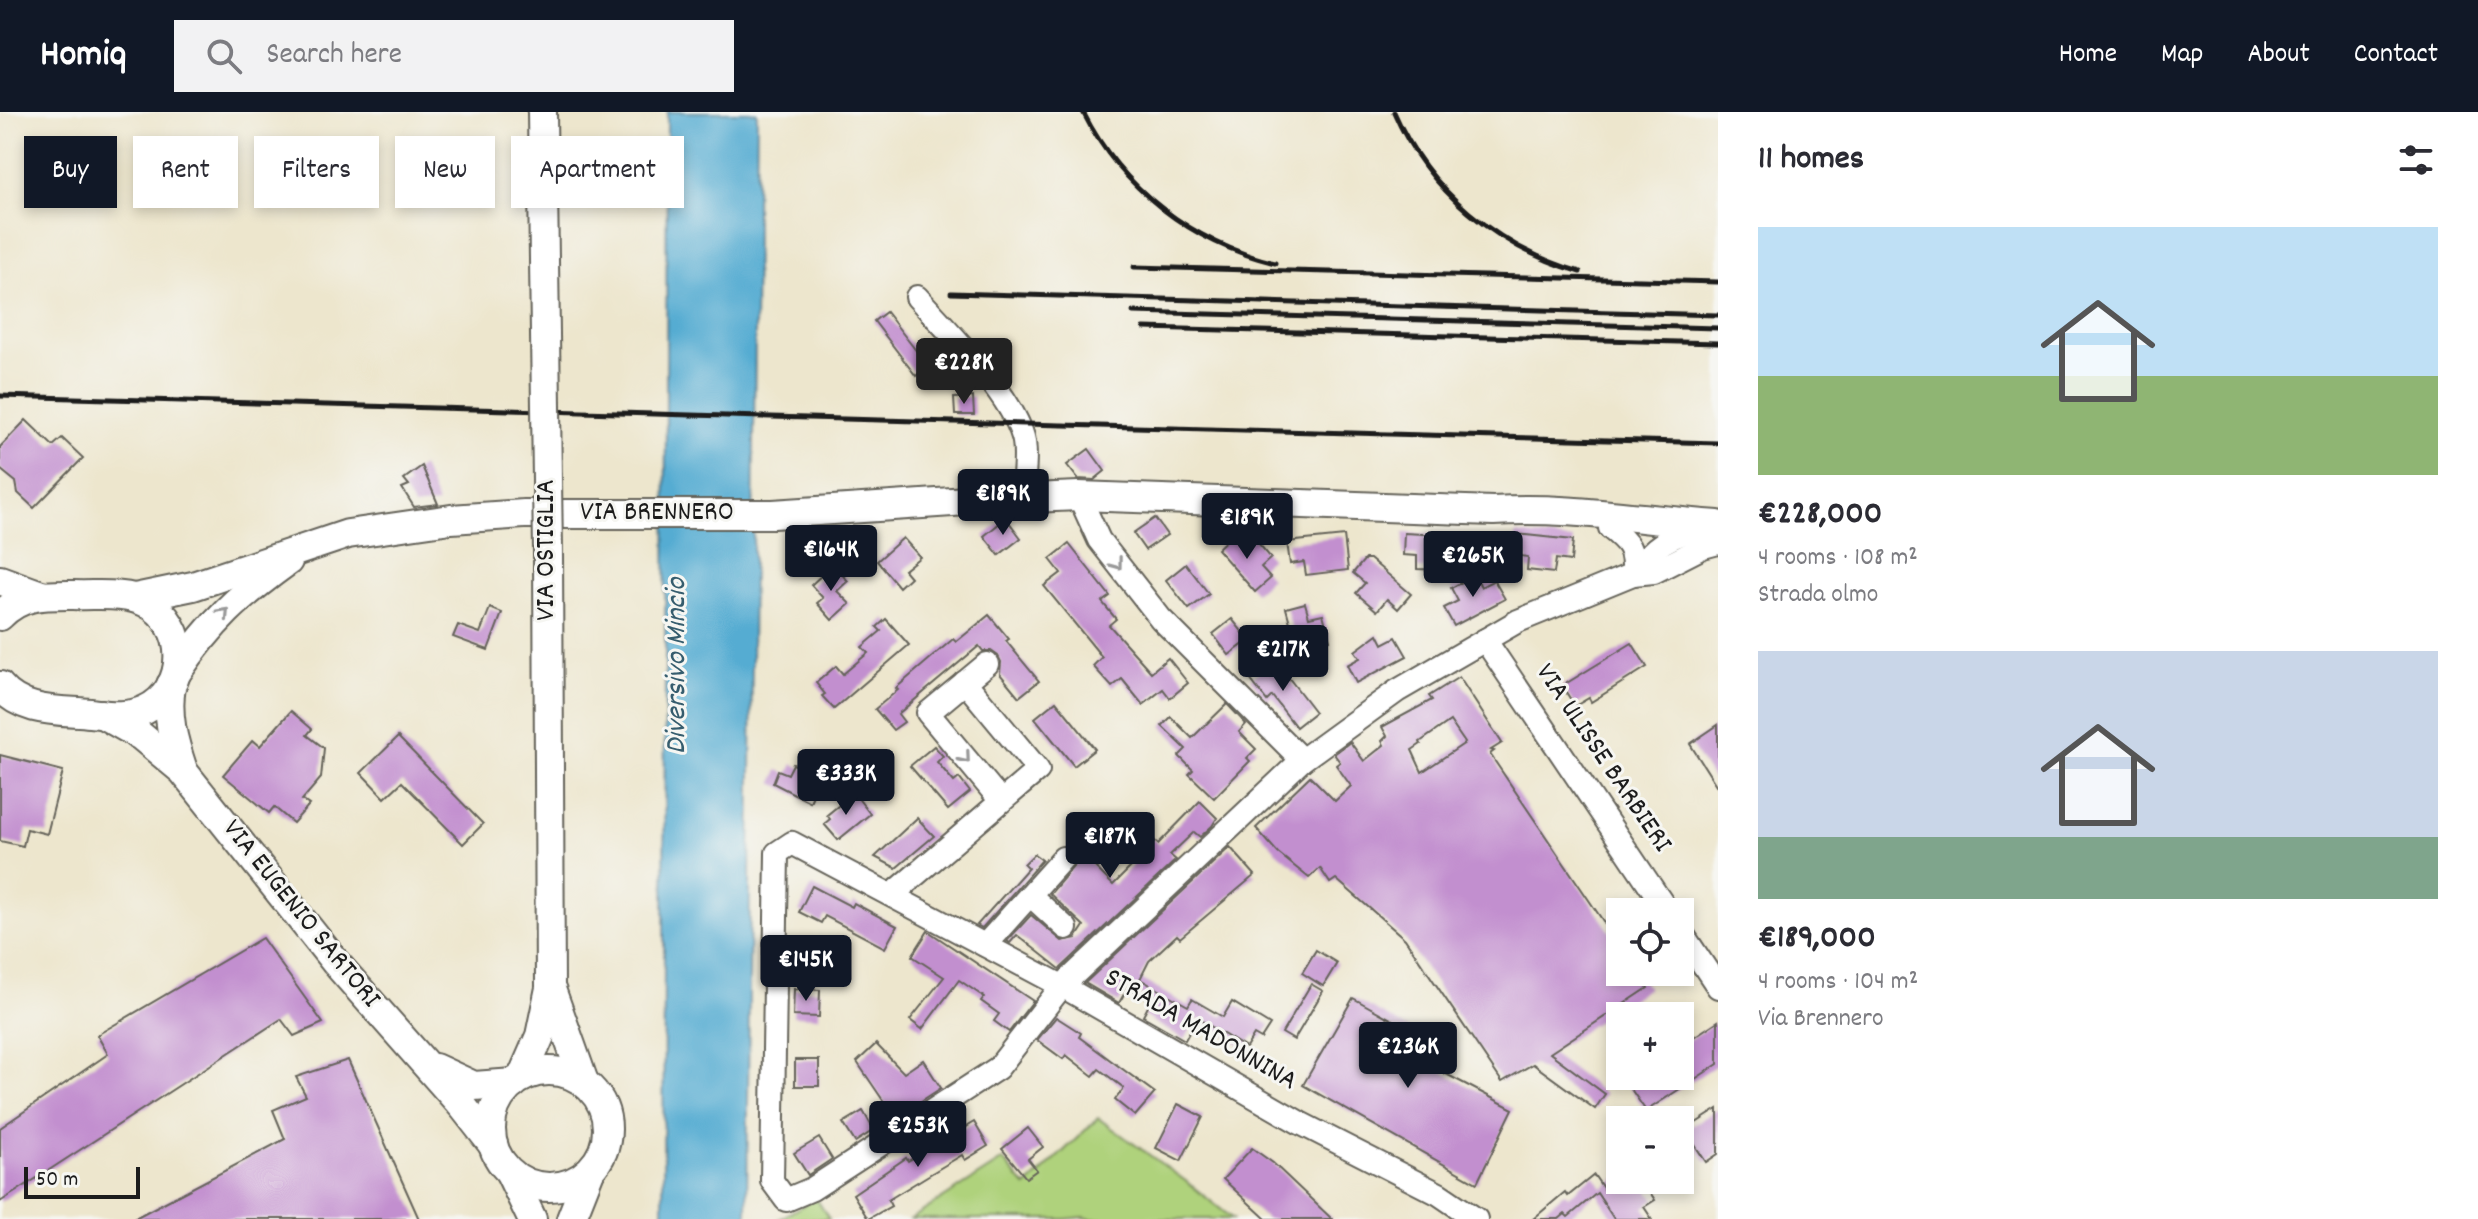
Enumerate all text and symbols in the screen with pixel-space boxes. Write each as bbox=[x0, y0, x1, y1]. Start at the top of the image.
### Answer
search box bbox=[174, 20, 734, 92]
text: Homiq bbox=[40, 29, 126, 84]
icon: search bbox=[202, 34, 246, 78]
text: Search here bbox=[266, 35, 402, 78]
text: Home bbox=[2059, 36, 2117, 76]
text: Map bbox=[2161, 36, 2203, 76]
text: About bbox=[2247, 36, 2310, 76]
text: Contact bbox=[2354, 36, 2438, 76]
chip: Buy bbox=[24, 136, 117, 208]
chip: Rent bbox=[133, 136, 238, 208]
chip: Filters bbox=[254, 136, 379, 208]
chip: New bbox=[395, 136, 495, 208]
chip: Apartment bbox=[511, 136, 684, 208]
text: 11 homes bbox=[1758, 136, 1864, 185]
icon: filters bbox=[2394, 138, 2438, 182]
icon: home bbox=[2026, 279, 2170, 423]
pin: €228K bbox=[908, 338, 1020, 406]
text: €228K bbox=[934, 345, 994, 382]
pin: €189K bbox=[947, 469, 1059, 537]
text: €189K bbox=[976, 476, 1030, 513]
street label: VIA OSTIGLIA bbox=[528, 479, 568, 621]
text: €228,000 bbox=[1758, 491, 1882, 540]
pin: €189K bbox=[1191, 493, 1303, 561]
street label: VIA BRENNERO bbox=[580, 494, 734, 534]
text: €189K bbox=[1220, 500, 1274, 537]
pin: €164K bbox=[775, 525, 887, 593]
pin: €265K bbox=[1417, 531, 1529, 599]
text: €164K bbox=[803, 532, 859, 569]
text: €265K bbox=[1442, 538, 1504, 575]
text: 4 rooms · 108 m² bbox=[1758, 540, 1918, 577]
one-way arrow bbox=[1107, 555, 1121, 570]
water label: Diversivo Mincio bbox=[657, 576, 700, 754]
text: Strada olmo bbox=[1758, 577, 1878, 614]
one-way arrow bbox=[214, 608, 229, 622]
pin: €217K bbox=[1227, 625, 1339, 693]
text: €217K bbox=[1256, 632, 1310, 669]
street label: VIA ULISSE BARBIERI bbox=[1524, 656, 1680, 862]
icon: home bbox=[2026, 703, 2170, 847]
one-way arrow bbox=[955, 748, 970, 763]
pin: €333K bbox=[790, 749, 902, 817]
text: €333K bbox=[815, 756, 877, 793]
street label: VIA EUGENIO SARTORI bbox=[211, 812, 389, 1018]
pin: €187K bbox=[1054, 812, 1166, 880]
text: €187K bbox=[1084, 819, 1136, 856]
map controls bbox=[1606, 898, 1694, 1194]
button: locate bbox=[1606, 898, 1694, 986]
text: €189,000 bbox=[1758, 915, 1876, 964]
pin: €145K bbox=[750, 935, 862, 1003]
text: €145K bbox=[778, 942, 834, 979]
street label: STRADA MADONNINA bbox=[1096, 960, 1304, 1102]
text: 4 rooms · 104 m² bbox=[1758, 964, 1918, 1001]
text: Via Brennero bbox=[1758, 1001, 1884, 1038]
button: + bbox=[1606, 1002, 1694, 1090]
pin: €236K bbox=[1352, 1022, 1464, 1090]
text: €236K bbox=[1377, 1029, 1439, 1066]
pin: €253K bbox=[862, 1101, 974, 1169]
button: − bbox=[1606, 1106, 1694, 1194]
text: €253K bbox=[887, 1108, 949, 1145]
scale bar bbox=[24, 1163, 140, 1199]
text: 50 m bbox=[36, 1165, 78, 1196]

